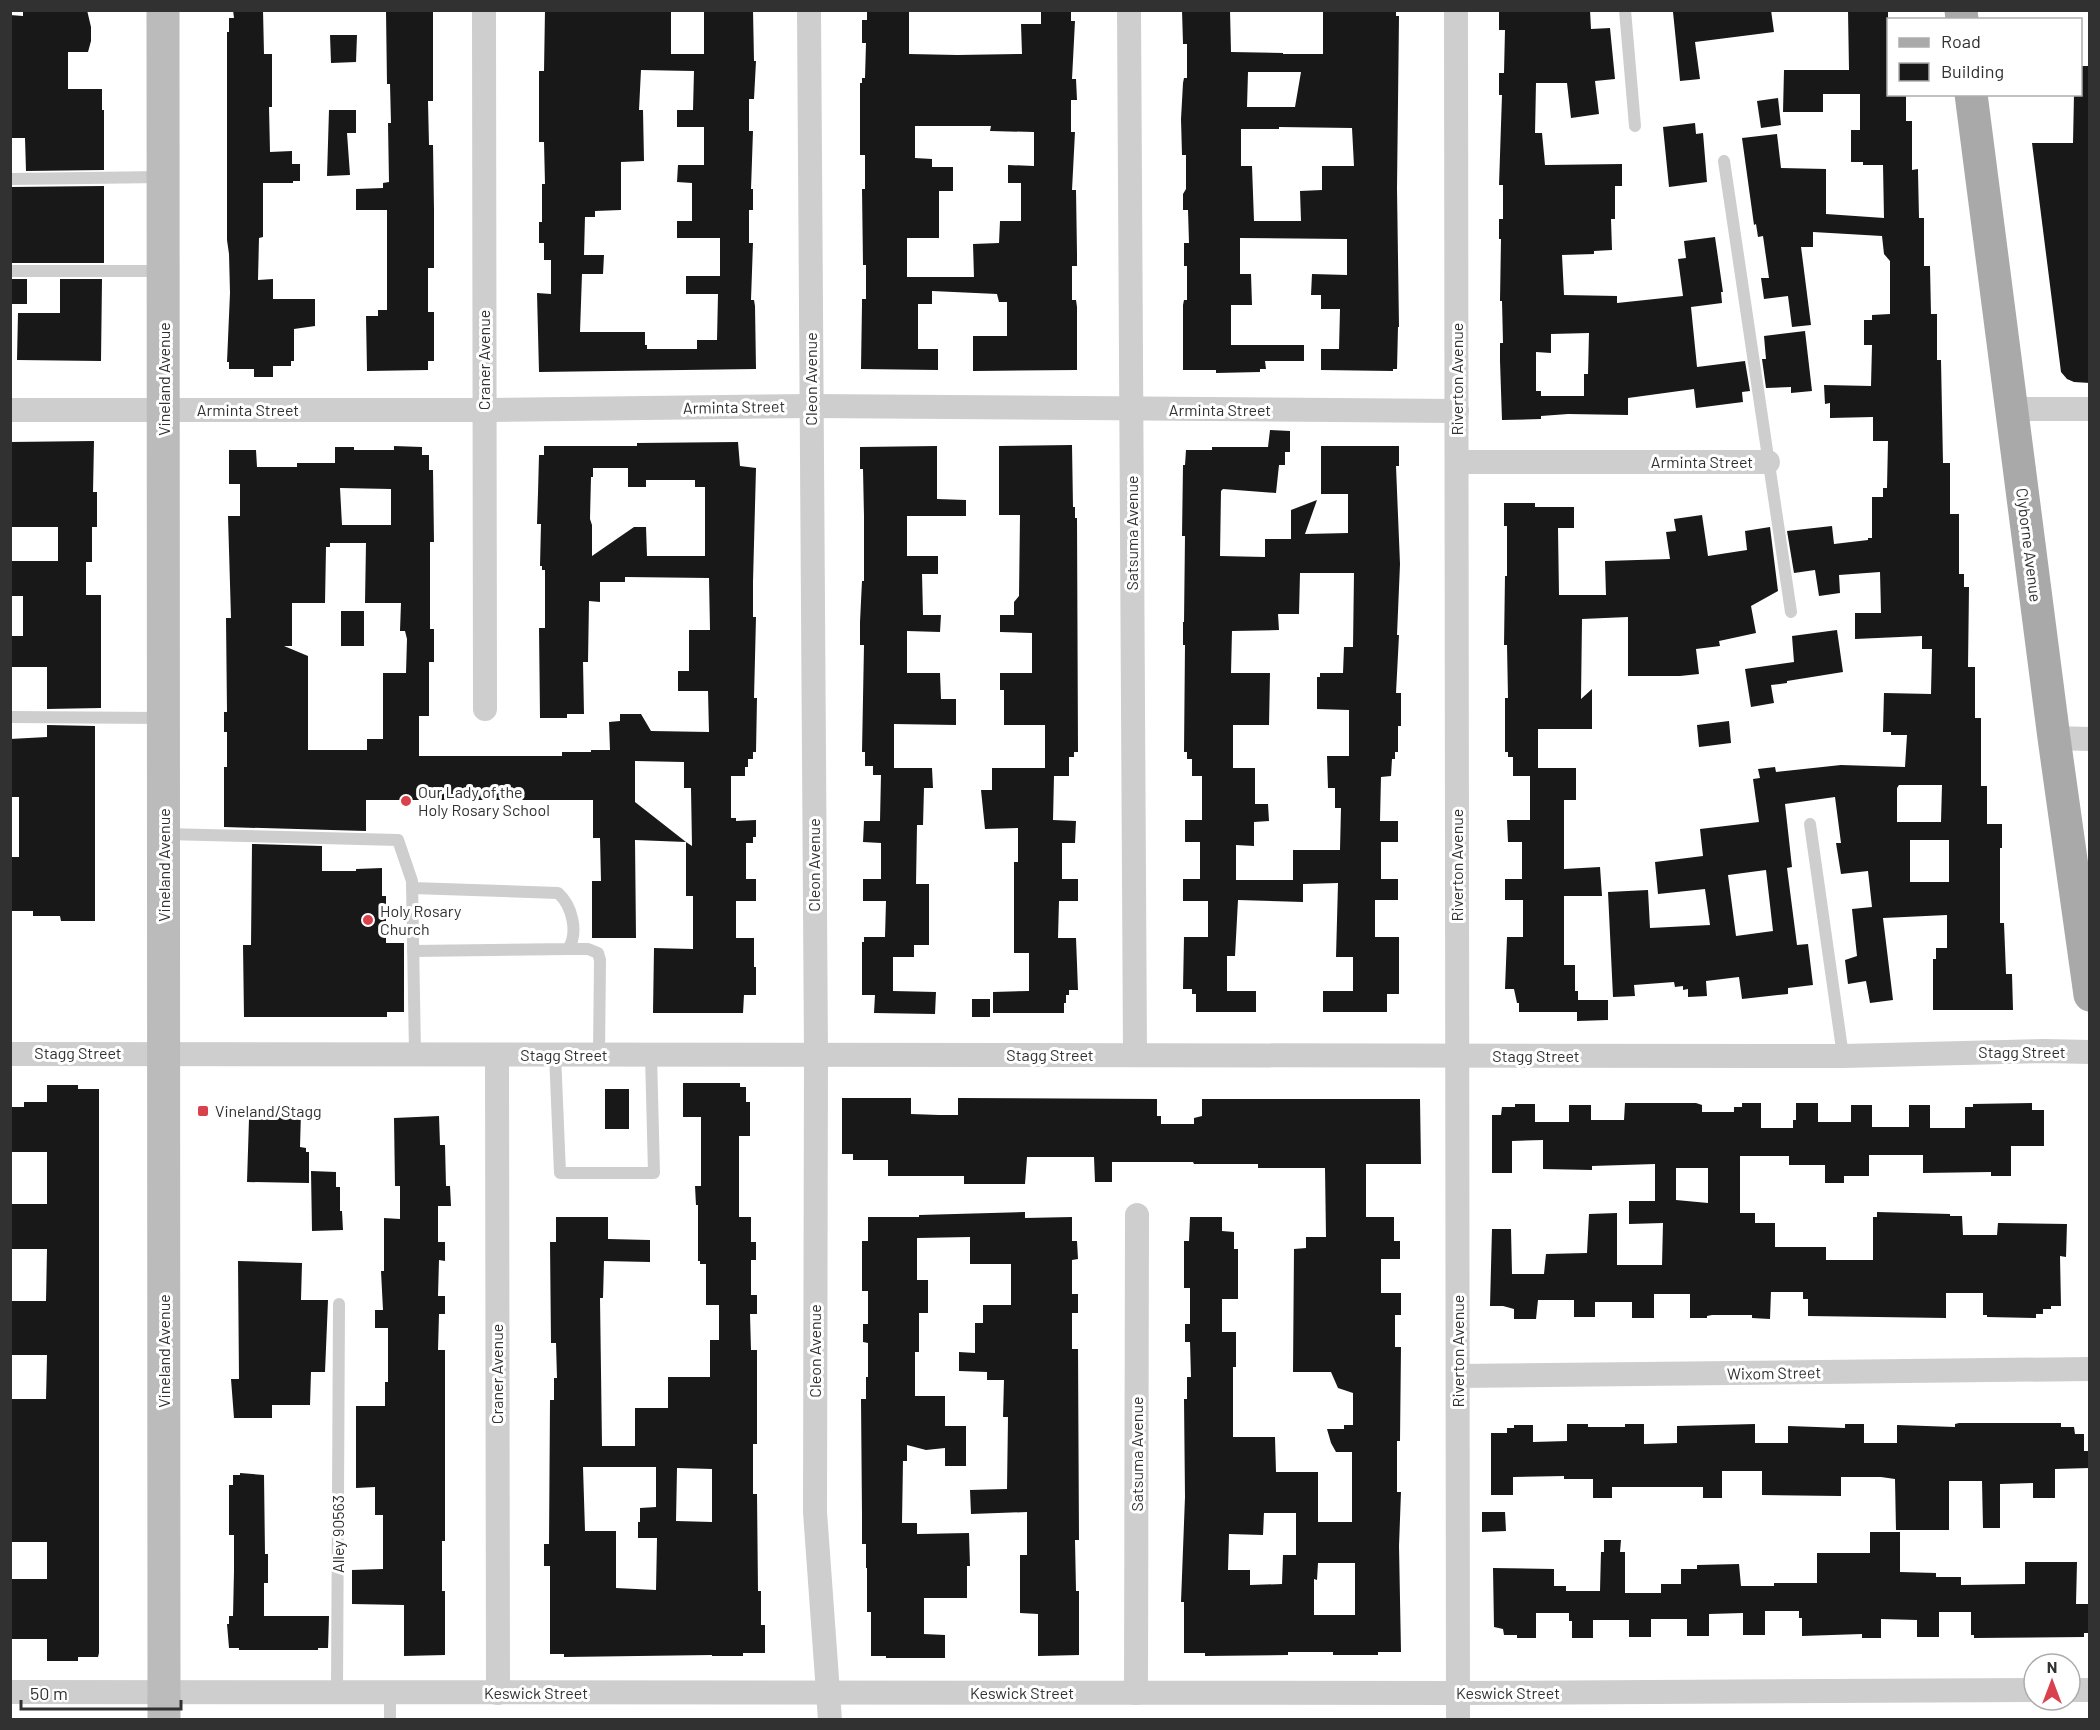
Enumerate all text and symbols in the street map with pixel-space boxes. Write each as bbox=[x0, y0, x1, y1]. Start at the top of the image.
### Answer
legend bbox=[1887, 18, 2082, 96]
text: Road bbox=[1941, 30, 1981, 52]
text: Building bbox=[1941, 60, 2004, 82]
street label: Craner Avenue bbox=[474, 310, 493, 410]
street label: Vineland Avenue bbox=[154, 322, 173, 436]
street label: Riverton Avenue bbox=[1447, 323, 1466, 435]
street label: Cleon Avenue bbox=[801, 332, 820, 426]
street label: Arminta Street bbox=[683, 396, 785, 417]
street label: Arminta Street bbox=[197, 400, 299, 419]
street label: Arminta Street bbox=[1169, 400, 1271, 419]
street label: Arminta Street bbox=[1651, 452, 1753, 471]
street label: Satsuma Avenue bbox=[1122, 476, 1141, 590]
street label: Clyborne Avenue bbox=[2013, 487, 2046, 603]
place label: Our Lady of the Holy Rosary School bbox=[418, 782, 550, 819]
marker: Our Lady of the Holy Rosary School bbox=[399, 794, 413, 808]
street label: Vineland Avenue bbox=[154, 808, 173, 922]
street label: Riverton Avenue bbox=[1447, 809, 1466, 921]
street label: Cleon Avenue bbox=[804, 818, 823, 912]
place label: Holy Rosary Church bbox=[380, 901, 462, 938]
marker: Holy Rosary Church bbox=[361, 913, 375, 927]
street label: Stagg Street bbox=[1978, 1042, 2066, 1061]
street label: Stagg Street bbox=[34, 1043, 122, 1062]
street label: Stagg Street bbox=[520, 1045, 608, 1064]
street label: Stagg Street bbox=[1006, 1045, 1094, 1064]
street label: Stagg Street bbox=[1492, 1046, 1580, 1065]
place label: Vineland/Stagg bbox=[215, 1101, 322, 1120]
marker: Vineland/Stagg bbox=[196, 1104, 210, 1118]
street label: Vineland Avenue bbox=[154, 1294, 173, 1408]
street label: Riverton Avenue bbox=[1448, 1295, 1467, 1407]
street label: Cleon Avenue bbox=[805, 1304, 824, 1398]
street label: Craner Avenue bbox=[487, 1324, 506, 1424]
street label: Wixom Street bbox=[1727, 1362, 1821, 1383]
street label: Satsuma Avenue bbox=[1127, 1397, 1146, 1511]
street label: Alley 90563 bbox=[328, 1495, 347, 1573]
north arrow bbox=[2022, 1652, 2082, 1712]
text: N bbox=[2047, 1657, 2057, 1676]
scale bar bbox=[21, 1673, 182, 1711]
text: 50 m bbox=[30, 1682, 68, 1704]
street label: Keswick Street bbox=[484, 1683, 588, 1702]
street label: Keswick Street bbox=[970, 1683, 1074, 1702]
street label: Keswick Street bbox=[1456, 1683, 1560, 1702]

